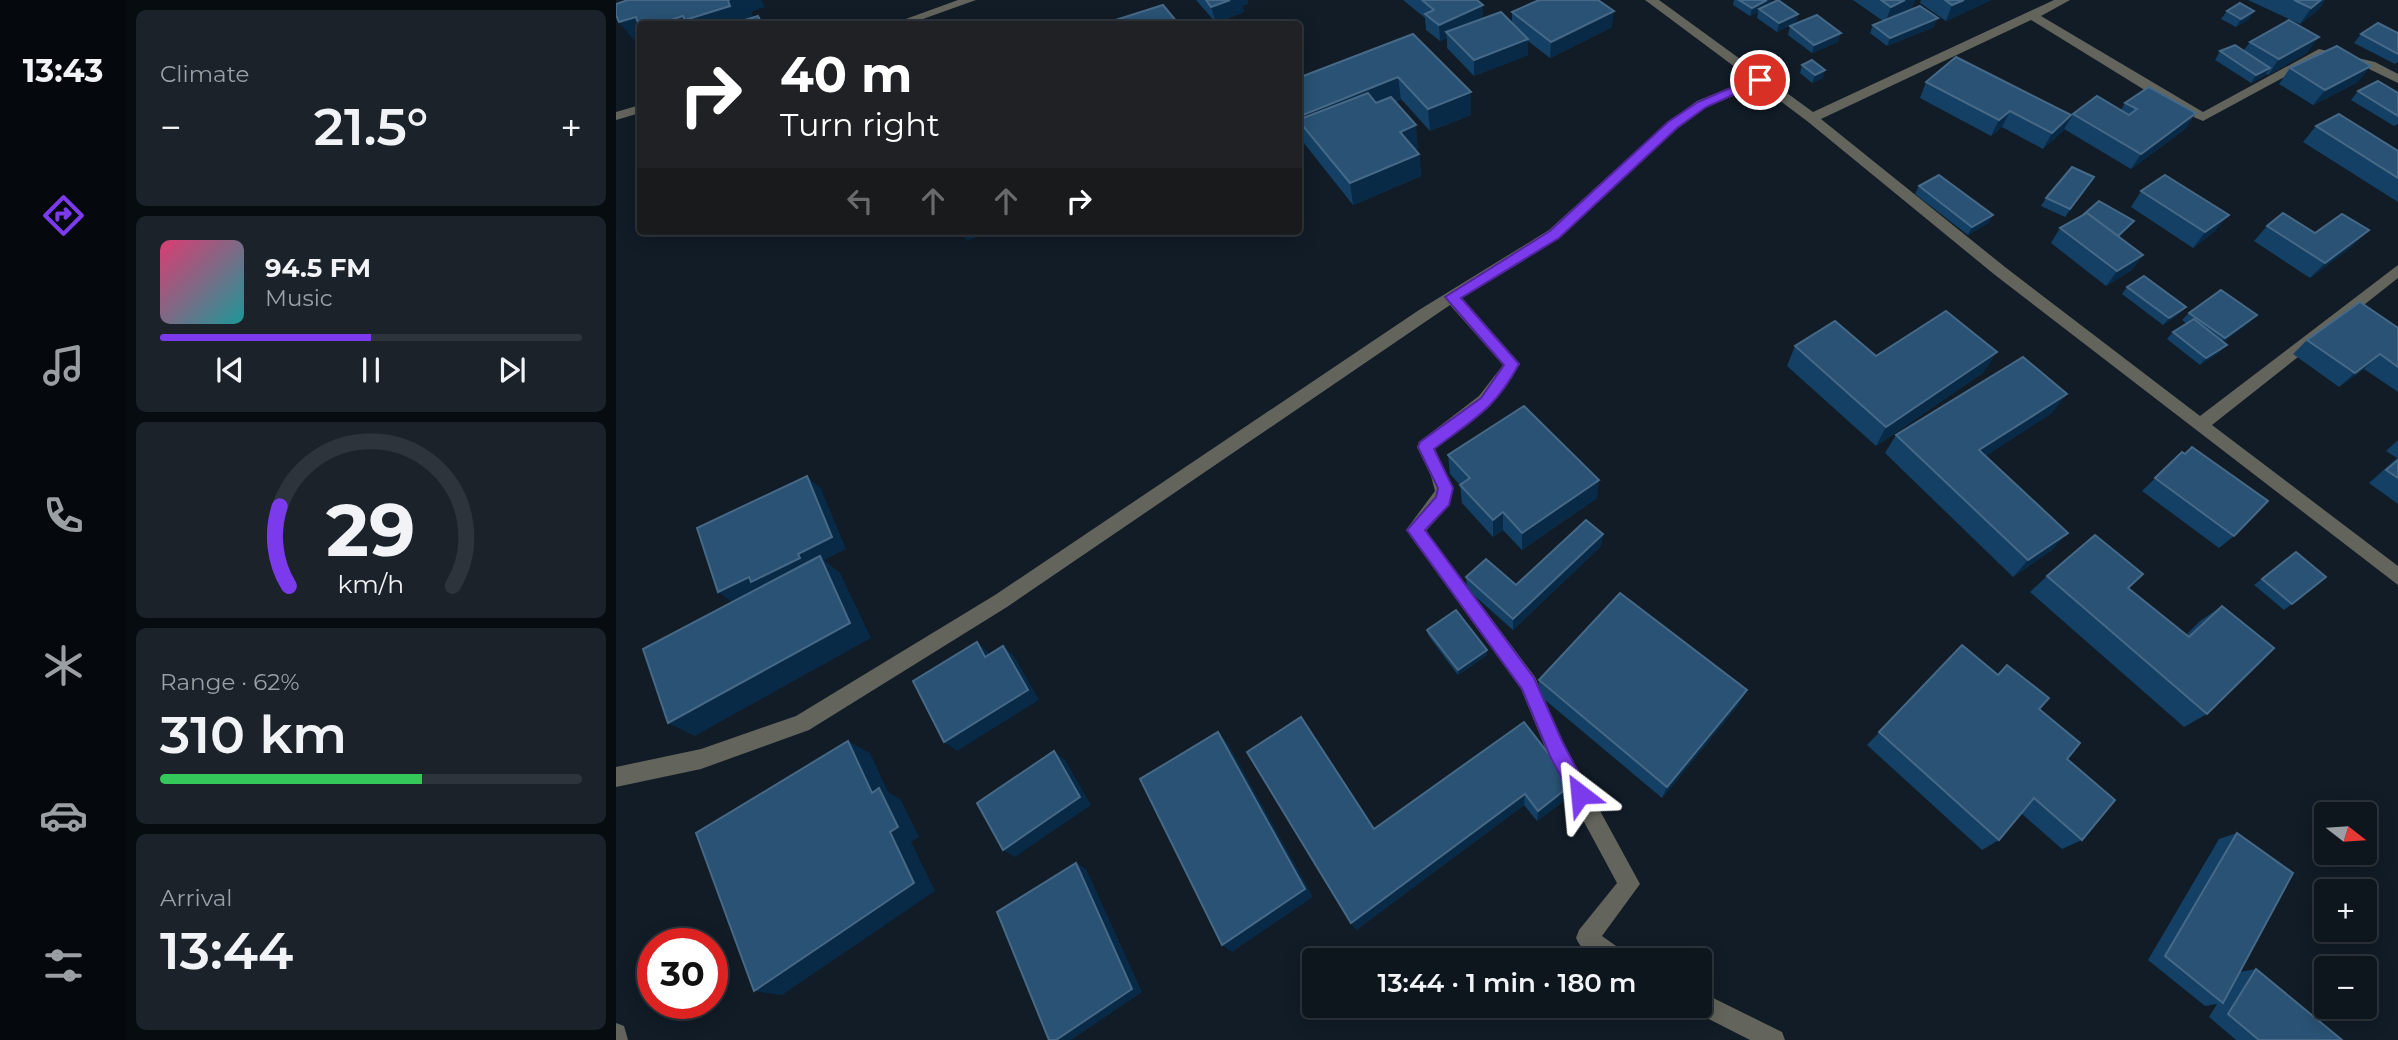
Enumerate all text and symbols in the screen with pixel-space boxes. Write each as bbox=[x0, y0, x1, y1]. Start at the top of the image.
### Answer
text: 40 m bbox=[780, 45, 912, 104]
icon: right bbox=[665, 49, 756, 140]
pin bbox=[1730, 50, 1790, 110]
text: 13:43 bbox=[23, 51, 103, 90]
text: Climate bbox=[160, 60, 249, 88]
icon: arrive bbox=[1741, 61, 1779, 99]
text: 21.5° bbox=[314, 95, 428, 158]
text: − bbox=[160, 104, 182, 151]
text: + bbox=[560, 104, 582, 151]
text: Turn right bbox=[780, 105, 940, 144]
icon: left bbox=[841, 182, 879, 220]
icon: ahead bbox=[914, 182, 952, 220]
icon: ahead bbox=[987, 182, 1025, 220]
icon: right bbox=[1060, 182, 1098, 220]
icon: directions bbox=[39, 191, 88, 240]
text: 94.5 FM bbox=[265, 252, 371, 284]
text: Music bbox=[265, 284, 333, 312]
icon: music bbox=[39, 341, 88, 390]
icon: previous bbox=[211, 351, 249, 389]
icon: pause bbox=[352, 351, 390, 389]
icon: next bbox=[493, 351, 531, 389]
text: 29 bbox=[326, 486, 416, 574]
icon: phone bbox=[39, 491, 88, 540]
text: km/h bbox=[338, 569, 404, 599]
icon: climate bbox=[39, 641, 88, 690]
text: Range · 62% bbox=[160, 668, 300, 696]
text: 310 km bbox=[160, 703, 347, 766]
position arrow bbox=[1543, 757, 1617, 831]
icon: car bbox=[39, 791, 88, 840]
north arrow bbox=[2314, 802, 2376, 864]
map controls bbox=[2314, 802, 2377, 1019]
button: + bbox=[2314, 879, 2377, 942]
text: Arrival bbox=[160, 884, 233, 912]
text: 13:44 bbox=[160, 919, 293, 982]
speed limit sign: 30 bbox=[637, 928, 728, 1019]
icon: filters bbox=[39, 941, 88, 990]
button: − bbox=[2314, 956, 2377, 1019]
text: 13:44 · 1 min · 180 m bbox=[1378, 967, 1636, 999]

